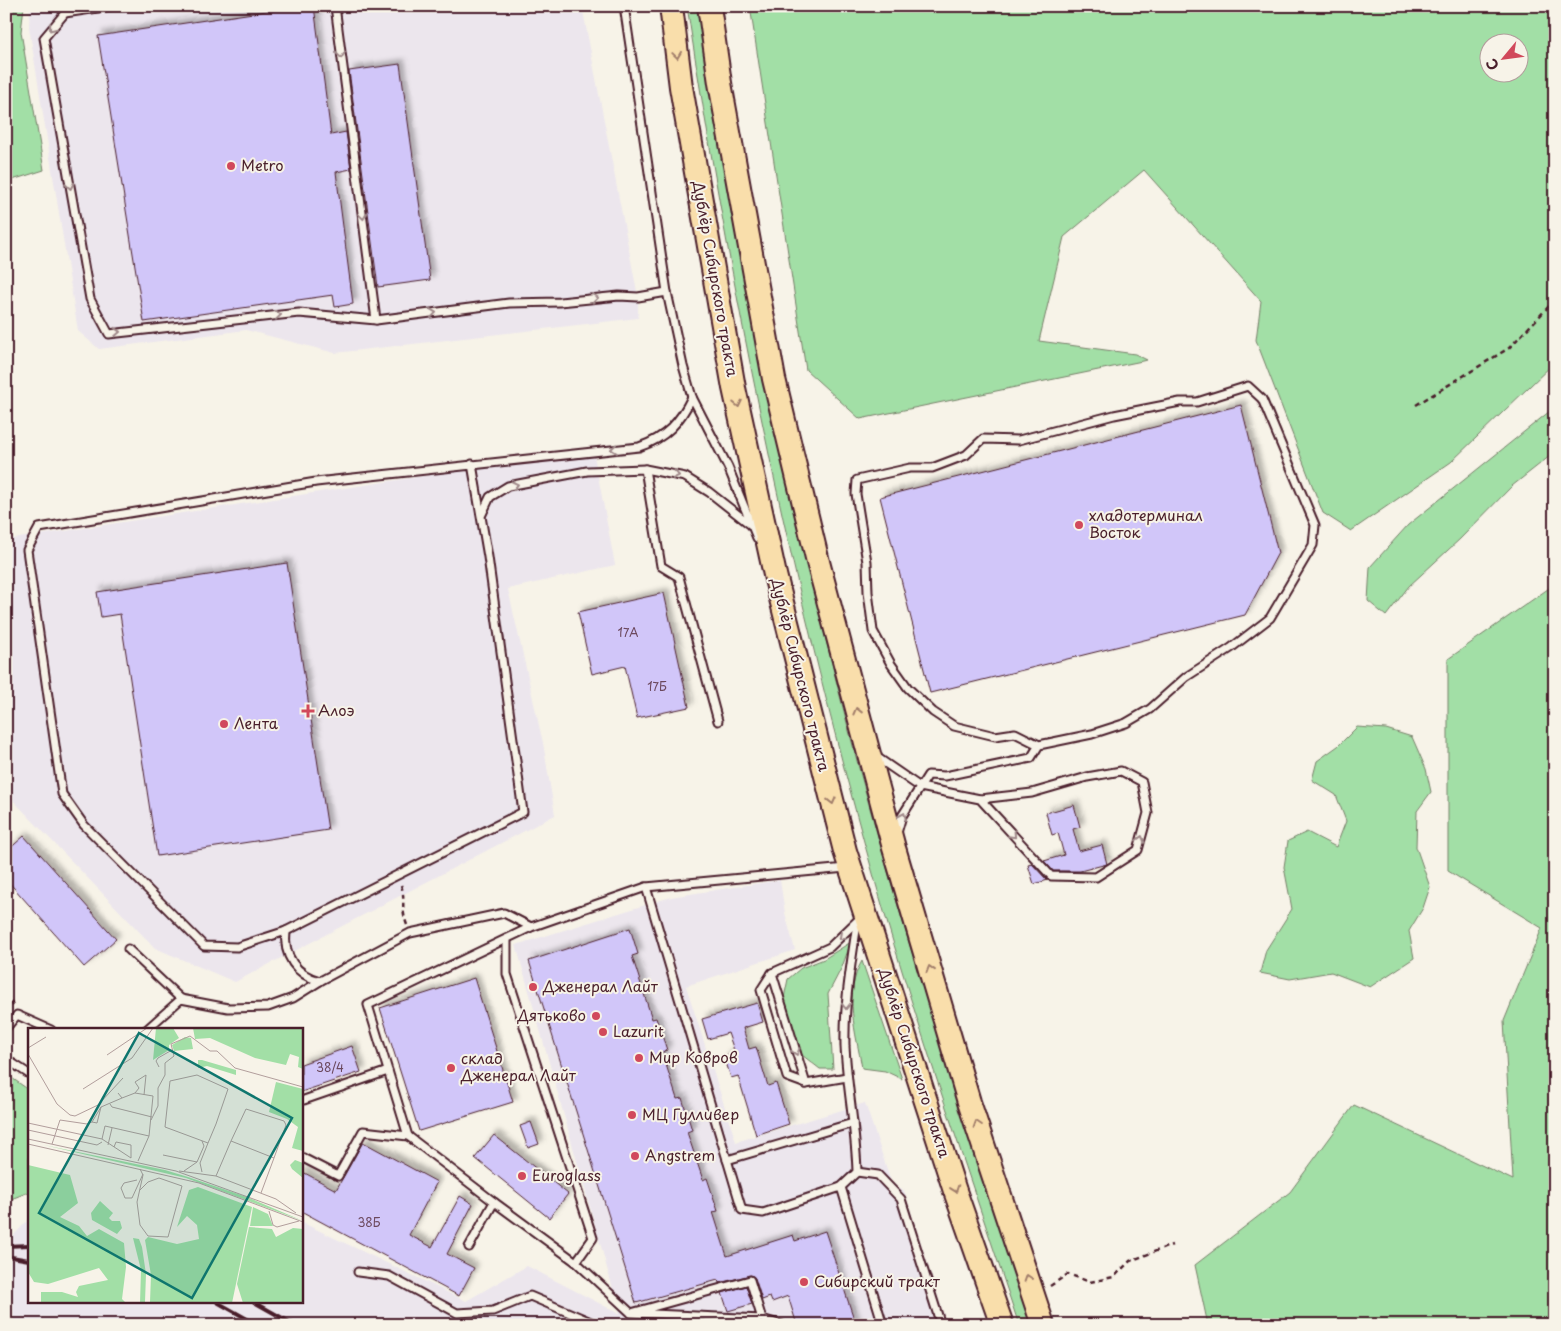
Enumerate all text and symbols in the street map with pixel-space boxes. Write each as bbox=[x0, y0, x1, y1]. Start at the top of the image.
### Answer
one-way arrow bbox=[50, 22, 58, 31]
north arrow bbox=[1478, 32, 1528, 82]
one-way arrow bbox=[335, 51, 346, 59]
one-way arrow bbox=[671, 51, 682, 59]
text: С bbox=[1480, 55, 1504, 74]
place label: Metro bbox=[241, 153, 284, 176]
marker: Metro bbox=[225, 160, 237, 172]
street label: Дублёр Сибирского тракта bbox=[688, 178, 745, 379]
one-way arrow bbox=[64, 181, 74, 190]
one-way arrow bbox=[357, 211, 367, 220]
one-way arrow bbox=[591, 293, 599, 304]
one-way arrow bbox=[430, 308, 438, 319]
one-way arrow bbox=[274, 310, 282, 321]
one-way arrow bbox=[113, 327, 121, 338]
one-way arrow bbox=[732, 400, 743, 409]
one-way arrow bbox=[609, 443, 617, 454]
one-way arrow bbox=[671, 469, 680, 479]
one-way arrow bbox=[511, 480, 519, 491]
place label: хладотерминал Восток bbox=[1089, 503, 1203, 543]
marker: хладотерминал Восток bbox=[1073, 519, 1085, 531]
street label: Дублёр Сибирского тракта bbox=[766, 575, 837, 774]
house number: 17А bbox=[618, 623, 638, 641]
house number: 17Б bbox=[647, 677, 667, 695]
place label: Алоэ bbox=[318, 698, 354, 721]
marker: Алоэ bbox=[302, 705, 314, 717]
one-way arrow bbox=[852, 707, 863, 716]
place label: Лента bbox=[234, 711, 279, 734]
marker: Лента bbox=[218, 718, 230, 730]
one-way arrow bbox=[826, 796, 837, 805]
one-way arrow bbox=[897, 812, 907, 821]
one-way arrow bbox=[1007, 829, 1016, 838]
one-way arrow bbox=[1136, 836, 1146, 844]
one-way arrow bbox=[839, 931, 848, 940]
street label: Дублёр Сибирского тракта bbox=[874, 964, 957, 1161]
one-way arrow bbox=[925, 965, 935, 973]
place label: Дженерал Лайт bbox=[542, 974, 659, 997]
marker: Дженерал Лайт bbox=[527, 981, 539, 993]
one-way arrow bbox=[841, 1002, 851, 1010]
place label: Дятьково bbox=[517, 1003, 586, 1026]
marker: Дятьково bbox=[590, 1010, 602, 1022]
place label: Lazurit bbox=[613, 1019, 664, 1042]
marker: Lazurit bbox=[597, 1026, 609, 1038]
inset map bbox=[28, 1028, 302, 1304]
place label: Мир Ковров bbox=[649, 1045, 738, 1068]
place label: склад Дженерал Лайт bbox=[460, 1046, 577, 1086]
one-way arrow bbox=[791, 1048, 801, 1056]
marker: Мир Ковров bbox=[633, 1052, 645, 1064]
house number: 38/4 bbox=[316, 1058, 344, 1076]
marker: склад Дженерал Лайт bbox=[445, 1062, 457, 1074]
place label: МЦ Гулливер bbox=[642, 1102, 739, 1125]
marker: МЦ Гулливер bbox=[626, 1109, 638, 1121]
one-way arrow bbox=[972, 1120, 982, 1129]
place label: Angstrem bbox=[645, 1143, 715, 1166]
marker: Angstrem bbox=[629, 1150, 641, 1162]
place label: Euroglass bbox=[532, 1163, 601, 1186]
marker: Euroglass bbox=[516, 1170, 528, 1182]
one-way arrow bbox=[949, 1184, 959, 1193]
house number: 38Б bbox=[357, 1213, 381, 1231]
place label: Сибирский тракт bbox=[814, 1269, 941, 1292]
one-way arrow bbox=[1024, 1275, 1034, 1283]
marker: Сибирский тракт bbox=[798, 1276, 810, 1288]

